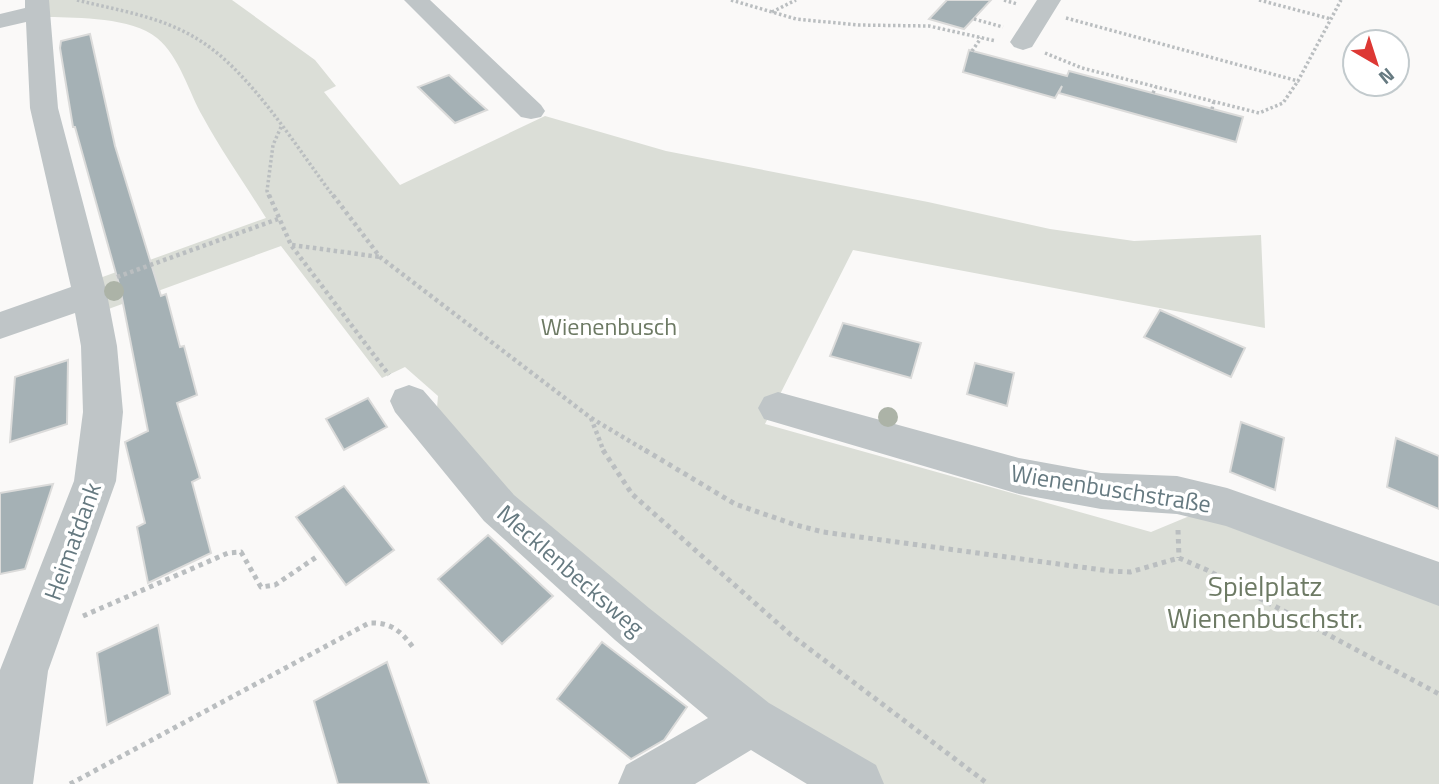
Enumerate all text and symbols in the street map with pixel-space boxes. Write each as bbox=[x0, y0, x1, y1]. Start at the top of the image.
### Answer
north arrow bbox=[1341, 28, 1411, 98]
text: N bbox=[1373, 61, 1401, 92]
park label: Wienenbusch bbox=[541, 308, 677, 344]
street label: Wienenbuschstraße bbox=[1008, 454, 1214, 522]
street label: Heimatdank bbox=[34, 477, 110, 605]
street label: Mecklenbecksweg bbox=[489, 496, 653, 644]
park label: Spielplatz Wienenbuschstr. bbox=[1167, 564, 1363, 639]

